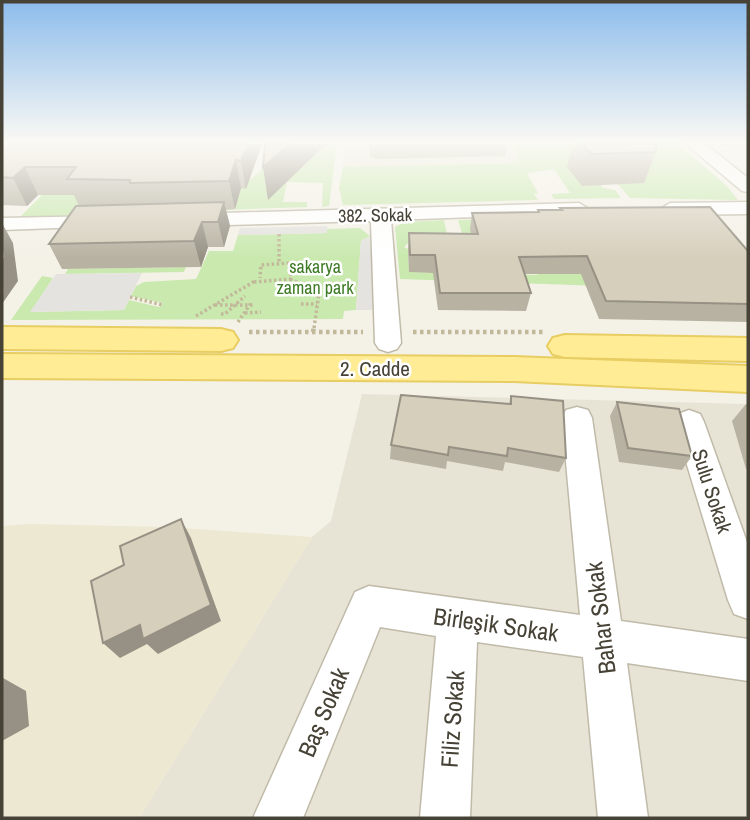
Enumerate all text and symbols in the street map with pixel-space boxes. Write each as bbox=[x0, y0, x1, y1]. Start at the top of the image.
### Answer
street label: 382. Sokak bbox=[338, 202, 413, 228]
park label: sakarya zaman park bbox=[276, 254, 354, 300]
street label: 2. Cadde bbox=[340, 354, 410, 383]
street label: Sulu Sokak bbox=[685, 445, 739, 537]
street label: Bahar Sokak bbox=[577, 560, 623, 676]
street label: Birleşik Sokak bbox=[431, 599, 561, 649]
street label: Baş Sokak bbox=[290, 662, 356, 762]
street label: Filiz Sokak bbox=[433, 669, 471, 769]

